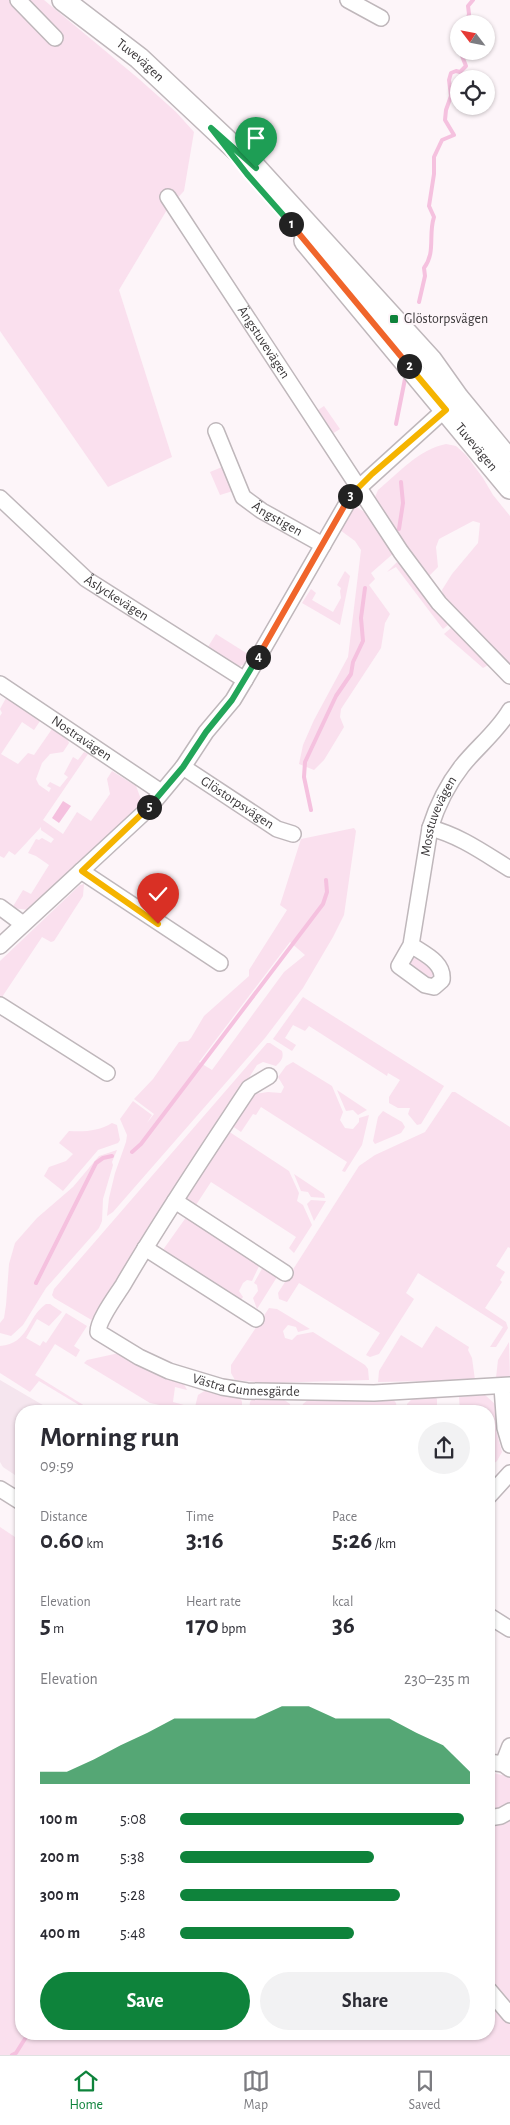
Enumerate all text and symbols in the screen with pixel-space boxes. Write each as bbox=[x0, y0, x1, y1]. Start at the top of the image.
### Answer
north arrow bbox=[450, 15, 495, 60]
map controls bbox=[450, 15, 495, 115]
street label: Tuvevägen bbox=[114, 36, 167, 85]
button: locate bbox=[450, 70, 495, 115]
pin bbox=[235, 117, 277, 168]
icon: arrive bbox=[242, 124, 270, 152]
pin: 1 bbox=[278, 212, 304, 236]
text: 1 bbox=[289, 217, 294, 231]
street label: Ängstuvevägen bbox=[235, 303, 292, 381]
place label: Glöstorpsvägen bbox=[404, 312, 488, 326]
marker: Glöstorpsvägen bbox=[388, 313, 400, 325]
pin: 2 bbox=[396, 354, 422, 378]
text: 2 bbox=[406, 359, 413, 373]
street label: Tuvevägen bbox=[452, 421, 500, 474]
pin: 3 bbox=[338, 484, 362, 508]
text: 3 bbox=[347, 489, 354, 503]
street label: Ängstigen bbox=[249, 497, 305, 539]
street label: Åslyckevägen bbox=[82, 571, 151, 624]
pin: 4 bbox=[246, 644, 270, 670]
text: 4 bbox=[255, 650, 262, 664]
street label: Nostravägen bbox=[49, 714, 114, 764]
street label: Glöstorpsvägen bbox=[198, 774, 276, 832]
street label: Mosstuvevägen bbox=[419, 774, 460, 857]
pin: 5 bbox=[136, 794, 162, 820]
text: 5 bbox=[146, 800, 153, 814]
pin bbox=[137, 873, 179, 924]
icon: check bbox=[144, 880, 172, 908]
street label: Västra Gunnesgärde bbox=[191, 1371, 300, 1399]
button: share bbox=[418, 1422, 470, 1474]
text: Morning run bbox=[40, 1424, 180, 1452]
text: 09:59 bbox=[40, 1458, 74, 1474]
text: Distance bbox=[40, 1510, 87, 1524]
text: Time bbox=[186, 1510, 214, 1524]
text: Pace bbox=[332, 1510, 357, 1524]
text: 0.60 bbox=[40, 1528, 84, 1553]
text: 3:16 bbox=[186, 1528, 224, 1553]
text: 5:26 bbox=[332, 1528, 372, 1553]
text: km bbox=[84, 1537, 104, 1551]
text: /km bbox=[372, 1537, 396, 1551]
text: Elevation bbox=[40, 1595, 91, 1609]
text: Heart rate bbox=[186, 1595, 241, 1609]
text: kcal bbox=[332, 1595, 353, 1609]
text: 5 bbox=[40, 1613, 51, 1638]
text: 170 bbox=[186, 1613, 219, 1638]
text: 36 bbox=[332, 1613, 355, 1638]
text: m bbox=[51, 1622, 64, 1636]
text: bpm bbox=[219, 1622, 247, 1636]
text: Elevation bbox=[40, 1671, 98, 1687]
text: 230–235 m bbox=[404, 1671, 470, 1687]
text: 100 m bbox=[40, 1811, 78, 1827]
text: 5:08 bbox=[120, 1811, 146, 1827]
text: 200 m bbox=[40, 1849, 80, 1865]
text: 5:38 bbox=[120, 1849, 145, 1865]
text: 300 m bbox=[40, 1887, 79, 1903]
text: 5:28 bbox=[120, 1887, 145, 1903]
text: 400 m bbox=[40, 1925, 80, 1941]
text: 5:48 bbox=[120, 1925, 146, 1941]
button: Save bbox=[40, 1972, 250, 2030]
button: Share bbox=[260, 1972, 470, 2030]
tab: Home bbox=[69, 2067, 103, 2114]
tab: Map bbox=[242, 2067, 270, 2114]
tab: Saved bbox=[409, 2067, 441, 2114]

